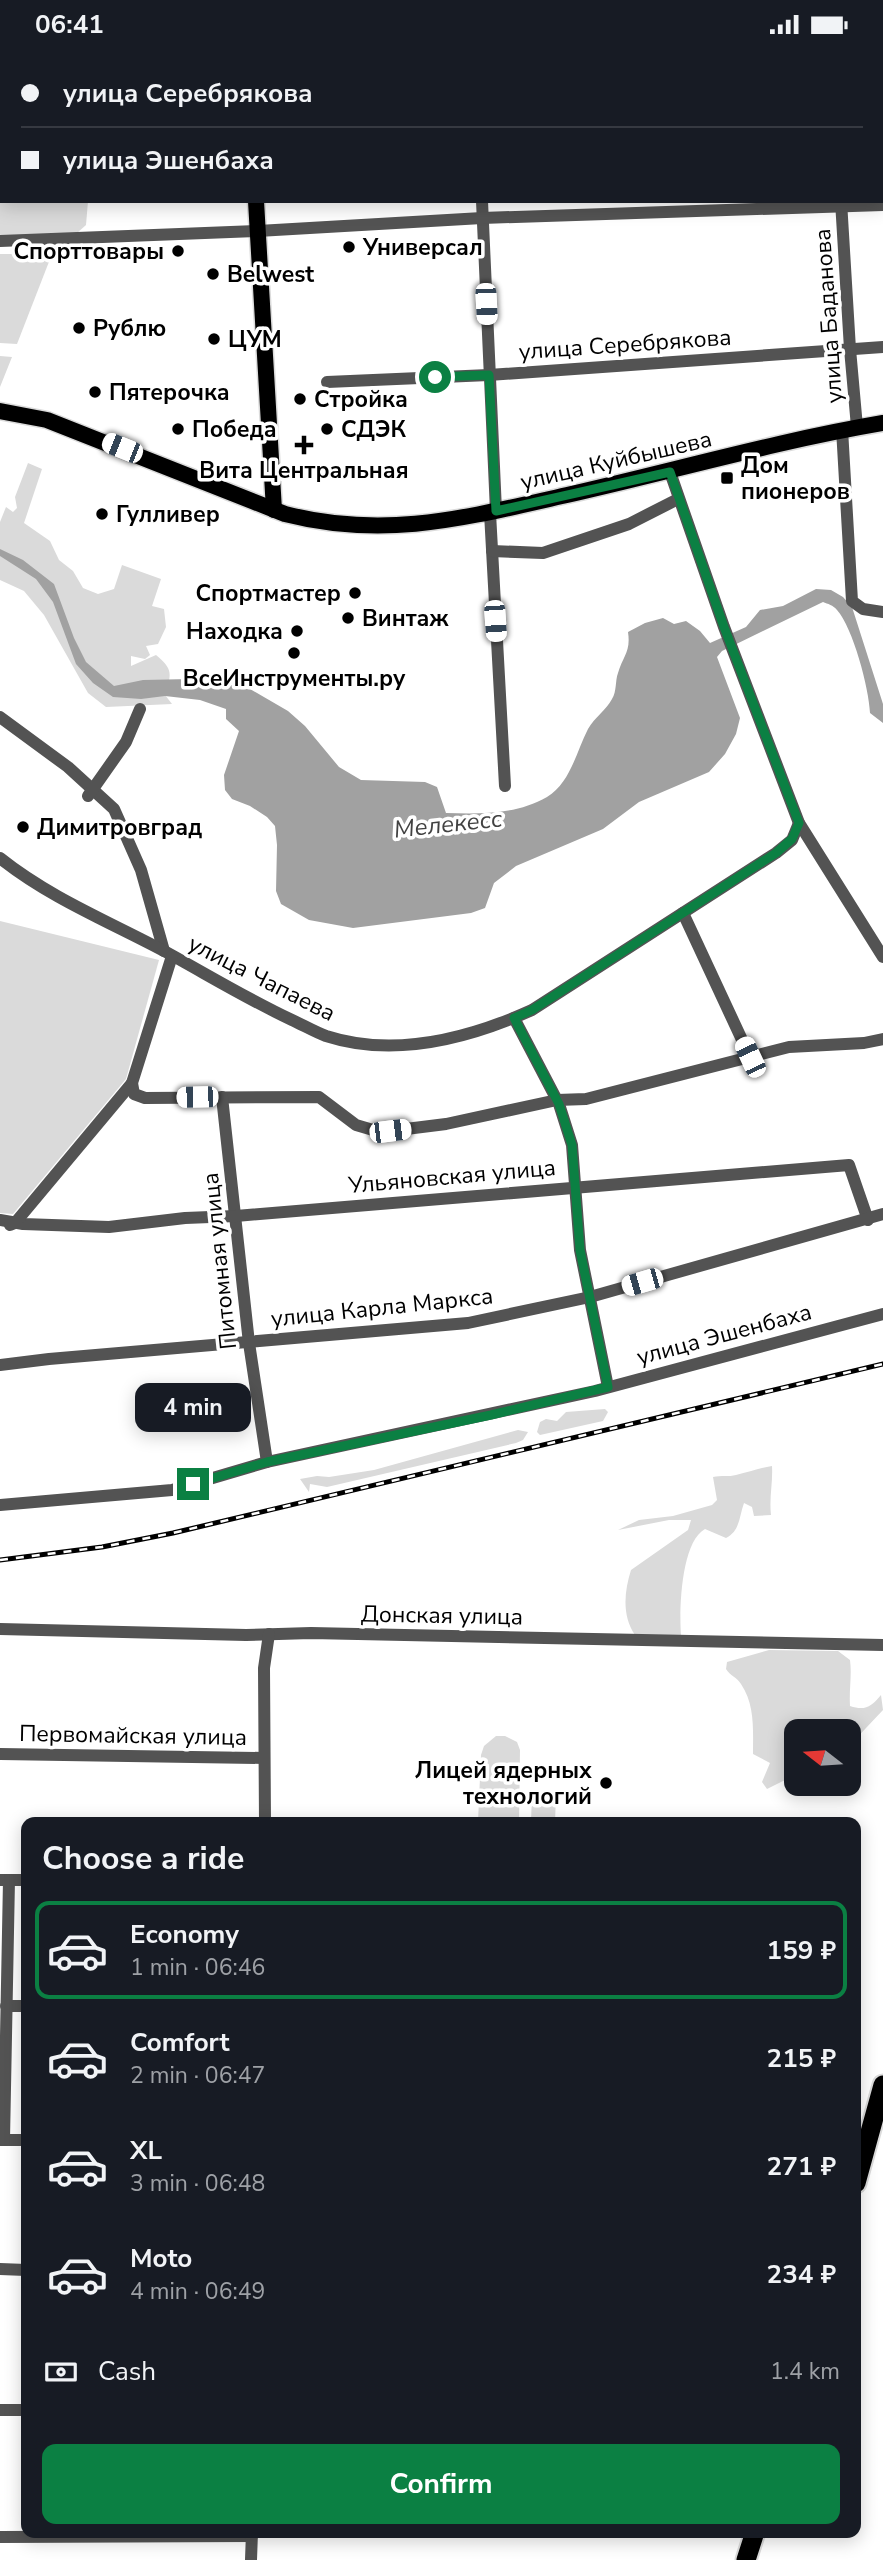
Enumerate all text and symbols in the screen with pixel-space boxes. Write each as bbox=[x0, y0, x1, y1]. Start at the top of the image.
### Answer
text: 06:41 bbox=[35, 7, 104, 42]
text: улица Серебрякова bbox=[63, 76, 313, 111]
text: улица Эшенбаха bbox=[63, 143, 274, 178]
street label: улица Баданова bbox=[807, 228, 850, 404]
place label: Универсал bbox=[362, 232, 483, 263]
place label: Спорттовары bbox=[13, 236, 164, 267]
marker: Универсал bbox=[341, 239, 357, 255]
marker: Спорттовары bbox=[170, 243, 186, 259]
place label: Belwest bbox=[227, 259, 314, 290]
marker: Belwest bbox=[205, 266, 221, 282]
car bbox=[475, 282, 498, 326]
place label: Рублю bbox=[93, 313, 166, 344]
marker: Рублю bbox=[71, 320, 87, 336]
street label: улица Серебрякова bbox=[518, 322, 732, 367]
place label: ЦУМ bbox=[228, 324, 282, 355]
marker: ЦУМ bbox=[206, 331, 222, 347]
route start bbox=[419, 361, 451, 393]
place label: Пятерочка bbox=[109, 377, 230, 408]
marker: Пятерочка bbox=[87, 384, 103, 400]
place label: Стройка bbox=[314, 384, 408, 415]
marker: Стройка bbox=[292, 391, 308, 407]
place label: Победа bbox=[192, 414, 277, 445]
place label: СДЭК bbox=[341, 414, 407, 445]
marker: Победа bbox=[170, 421, 186, 437]
marker: СДЭК bbox=[319, 421, 335, 437]
street label: улица Куйбышева bbox=[517, 423, 715, 498]
car bbox=[99, 430, 146, 466]
marker: Вита Центральная bbox=[296, 437, 312, 453]
place label: Дом пионеров bbox=[741, 450, 850, 507]
place label: Вита Центральная bbox=[199, 455, 409, 486]
marker: Дом пионеров bbox=[719, 470, 735, 486]
place label: Гулливер bbox=[116, 499, 220, 530]
marker: Гулливер bbox=[94, 506, 110, 522]
place label: Спортмастер bbox=[195, 578, 341, 609]
marker: Спортмастер bbox=[347, 585, 363, 601]
car bbox=[484, 599, 507, 643]
place label: Винтаж bbox=[362, 603, 449, 634]
marker: Винтаж bbox=[340, 610, 356, 626]
place label: Находка bbox=[186, 616, 283, 647]
marker: Находка bbox=[289, 623, 305, 639]
marker: ВсеИнструменты.ру bbox=[286, 645, 302, 661]
place label: ВсеИнструменты.ру bbox=[183, 663, 406, 694]
water label: Мелекесс bbox=[392, 802, 504, 846]
place label: Димитровград bbox=[37, 812, 202, 843]
marker: Димитровград bbox=[15, 819, 31, 835]
street label: улица Чапаева bbox=[183, 928, 341, 1029]
car bbox=[732, 1034, 769, 1080]
car bbox=[176, 1086, 219, 1108]
car bbox=[368, 1118, 413, 1144]
street label: Ульяновская улица bbox=[346, 1152, 557, 1201]
street label: Питомная улица bbox=[195, 1171, 244, 1351]
car bbox=[619, 1266, 666, 1298]
street label: улица Карла Маркса bbox=[269, 1280, 495, 1335]
street label: улица Эшенбаха bbox=[633, 1296, 815, 1373]
callout: 4 min bbox=[135, 1383, 251, 1431]
text: 4 min bbox=[163, 1392, 223, 1423]
route end bbox=[177, 1468, 209, 1500]
street label: Донская улица bbox=[361, 1599, 523, 1632]
street label: Первомайская улица bbox=[19, 1718, 247, 1753]
north arrow bbox=[784, 1719, 861, 1795]
map controls bbox=[784, 1719, 861, 1796]
place label: Лицей ядерных технологий bbox=[415, 1755, 592, 1812]
marker: Лицей ядерных технологий bbox=[598, 1775, 614, 1791]
text: Choose a ride bbox=[42, 1837, 244, 1880]
text: Economy bbox=[130, 1917, 239, 1952]
icon: car bbox=[46, 1919, 109, 1982]
text: 159 ₽ bbox=[767, 1933, 836, 1968]
text: 1 min · 06:46 bbox=[130, 1952, 265, 1983]
text: Comfort bbox=[130, 2025, 230, 2060]
icon: car bbox=[46, 2027, 109, 2090]
text: 215 ₽ bbox=[767, 2041, 836, 2076]
text: 2 min · 06:47 bbox=[130, 2060, 265, 2091]
text: XL bbox=[130, 2133, 162, 2168]
icon: car bbox=[46, 2135, 109, 2198]
text: 271 ₽ bbox=[767, 2149, 836, 2184]
text: 3 min · 06:48 bbox=[130, 2168, 265, 2199]
text: Moto bbox=[130, 2241, 192, 2276]
icon: car bbox=[46, 2243, 109, 2306]
text: 234 ₽ bbox=[767, 2257, 836, 2292]
text: 4 min · 06:49 bbox=[130, 2276, 265, 2307]
icon: cash bbox=[42, 2353, 80, 2391]
text: Cash bbox=[98, 2354, 156, 2389]
text: 1.4 km bbox=[770, 2356, 840, 2387]
button: Confirm bbox=[42, 2444, 840, 2524]

